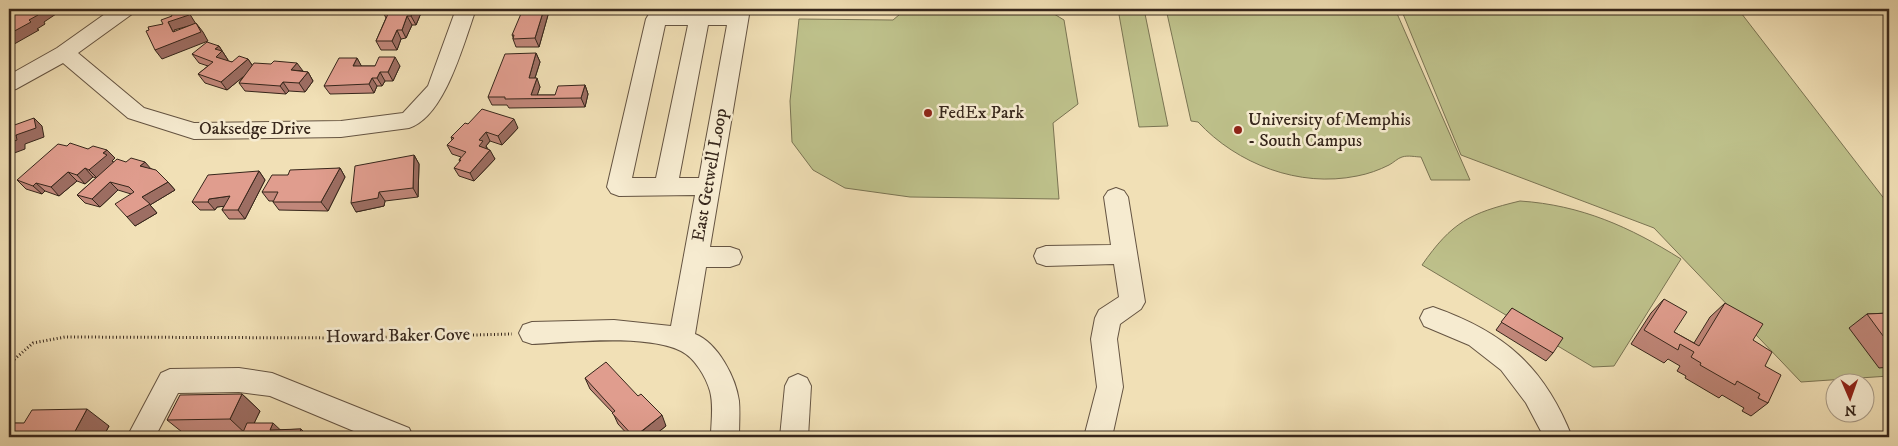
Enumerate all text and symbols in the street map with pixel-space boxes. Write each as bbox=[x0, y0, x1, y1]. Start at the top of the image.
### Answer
place label: FedEx Park bbox=[938, 102, 1024, 124]
street label: East Getwell Loop bbox=[687, 107, 733, 243]
marker: FedEx Park bbox=[922, 107, 934, 119]
place label: University of Memphis - South Campus bbox=[1248, 109, 1411, 152]
street label: Oaksedge Drive bbox=[199, 118, 311, 140]
marker: University of Memphis - South Campus bbox=[1232, 124, 1244, 136]
street label: Howard Baker Cove bbox=[326, 324, 470, 348]
north arrow bbox=[1826, 374, 1876, 424]
text: N bbox=[1844, 401, 1856, 419]

